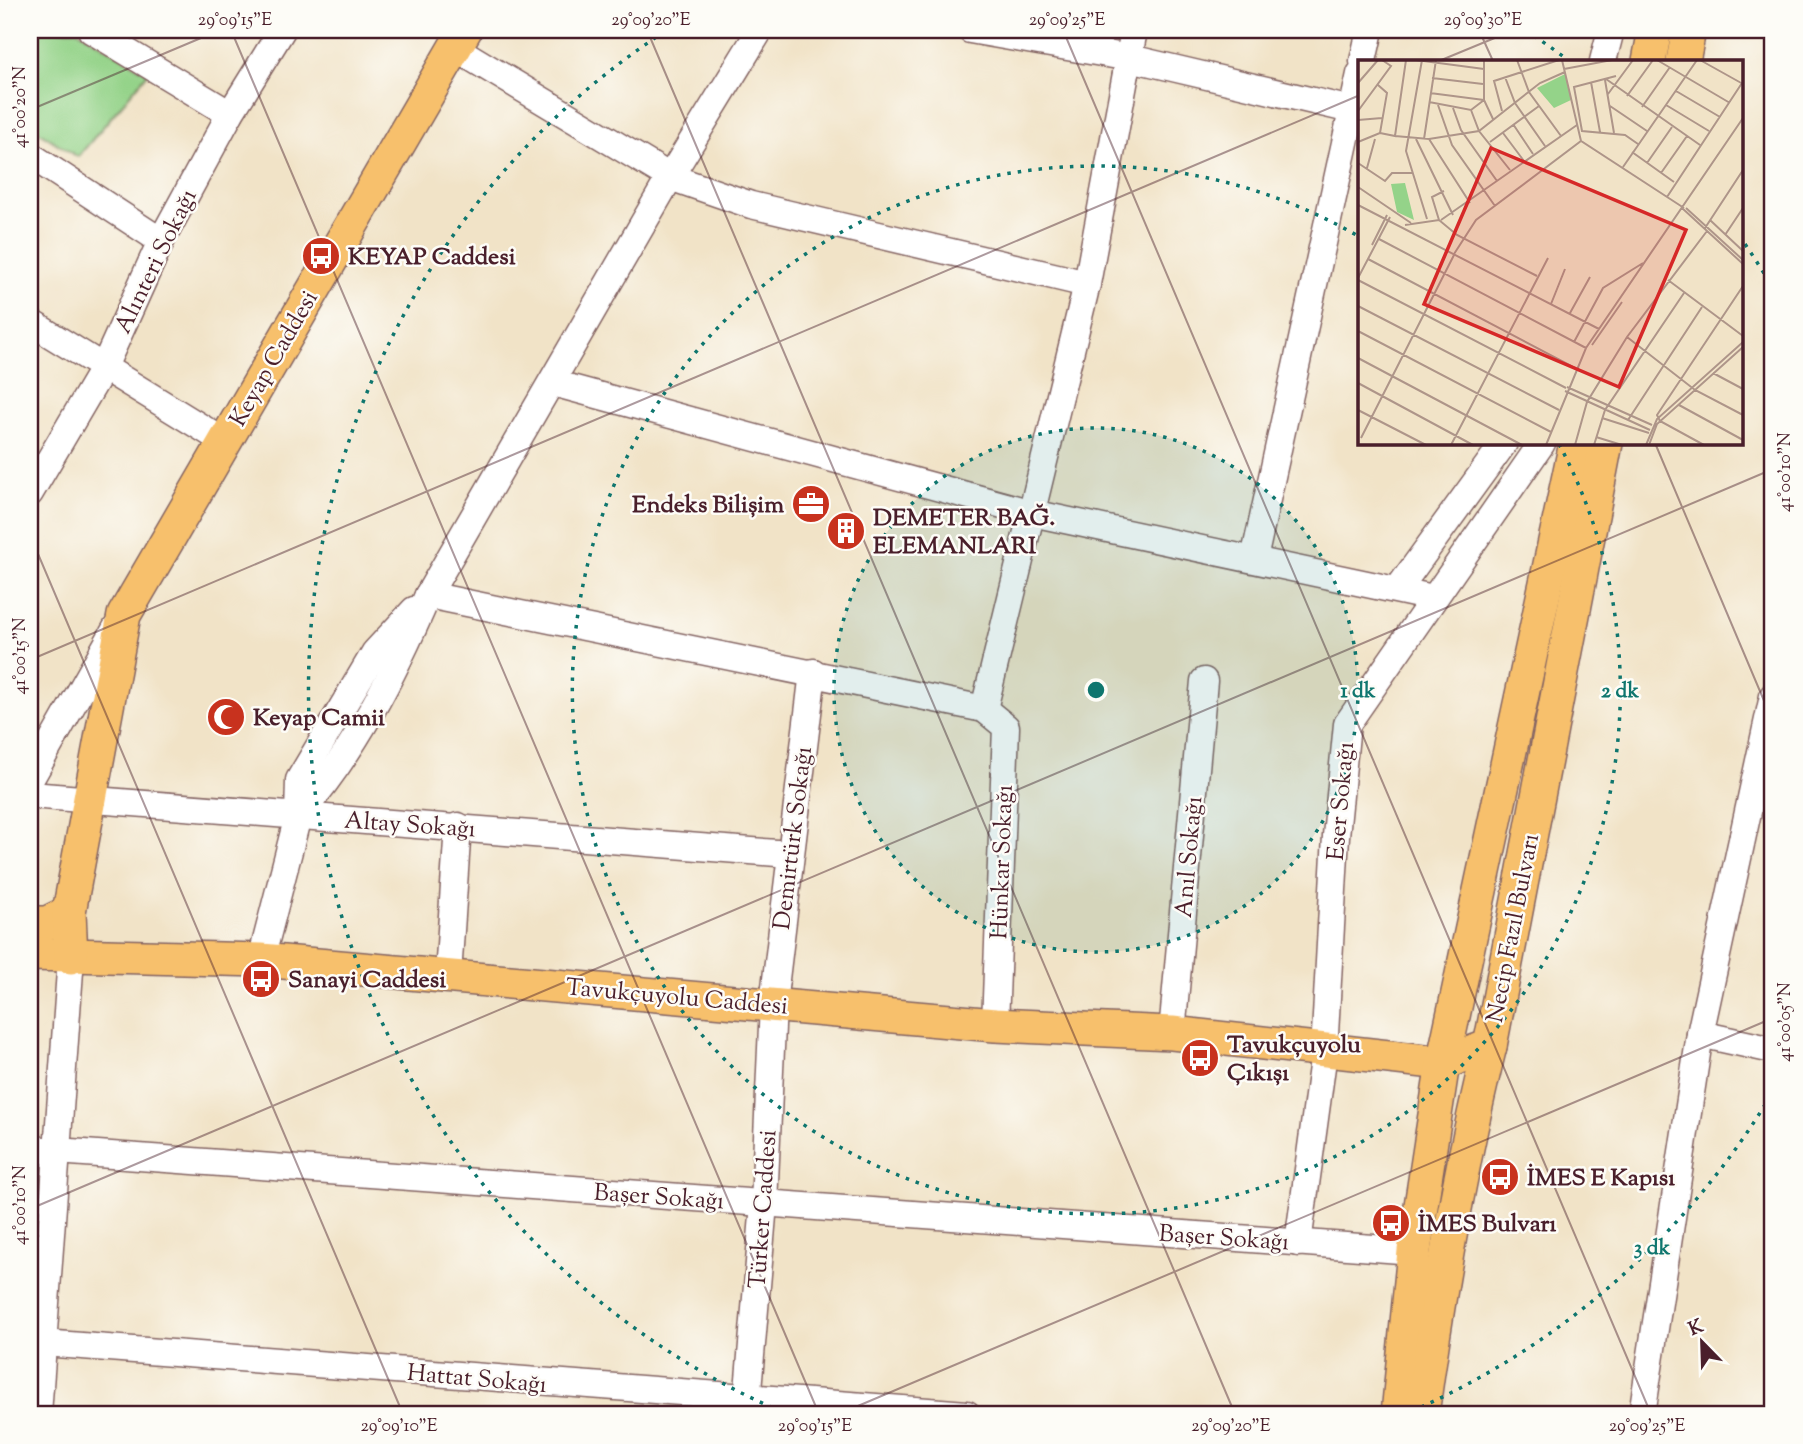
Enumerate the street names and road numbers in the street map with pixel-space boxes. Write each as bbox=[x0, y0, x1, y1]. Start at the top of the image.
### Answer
street label: Alınteri Sokağı bbox=[107, 184, 207, 340]
street label: Keyap Caddesi bbox=[222, 284, 328, 433]
street label: Eser Sokağı bbox=[1320, 740, 1364, 862]
street label: Demirtürk Sokağı bbox=[766, 744, 822, 932]
street label: Hünkar Sokağı bbox=[983, 784, 1023, 940]
street label: Anıl Sokağı bbox=[1168, 795, 1212, 919]
street label: Altay Sokağı bbox=[343, 804, 477, 848]
street label: Necip Fazıl Bulvarı bbox=[1479, 831, 1549, 1026]
street label: Tavukçuyolu Caddesi bbox=[564, 971, 789, 1025]
street label: Türker Caddesi bbox=[741, 1128, 787, 1290]
street label: Başer Sokağı bbox=[593, 1176, 725, 1220]
street label: Başer Sokağı bbox=[1158, 1217, 1290, 1261]
street label: Hattat Sokağı bbox=[406, 1357, 548, 1403]

